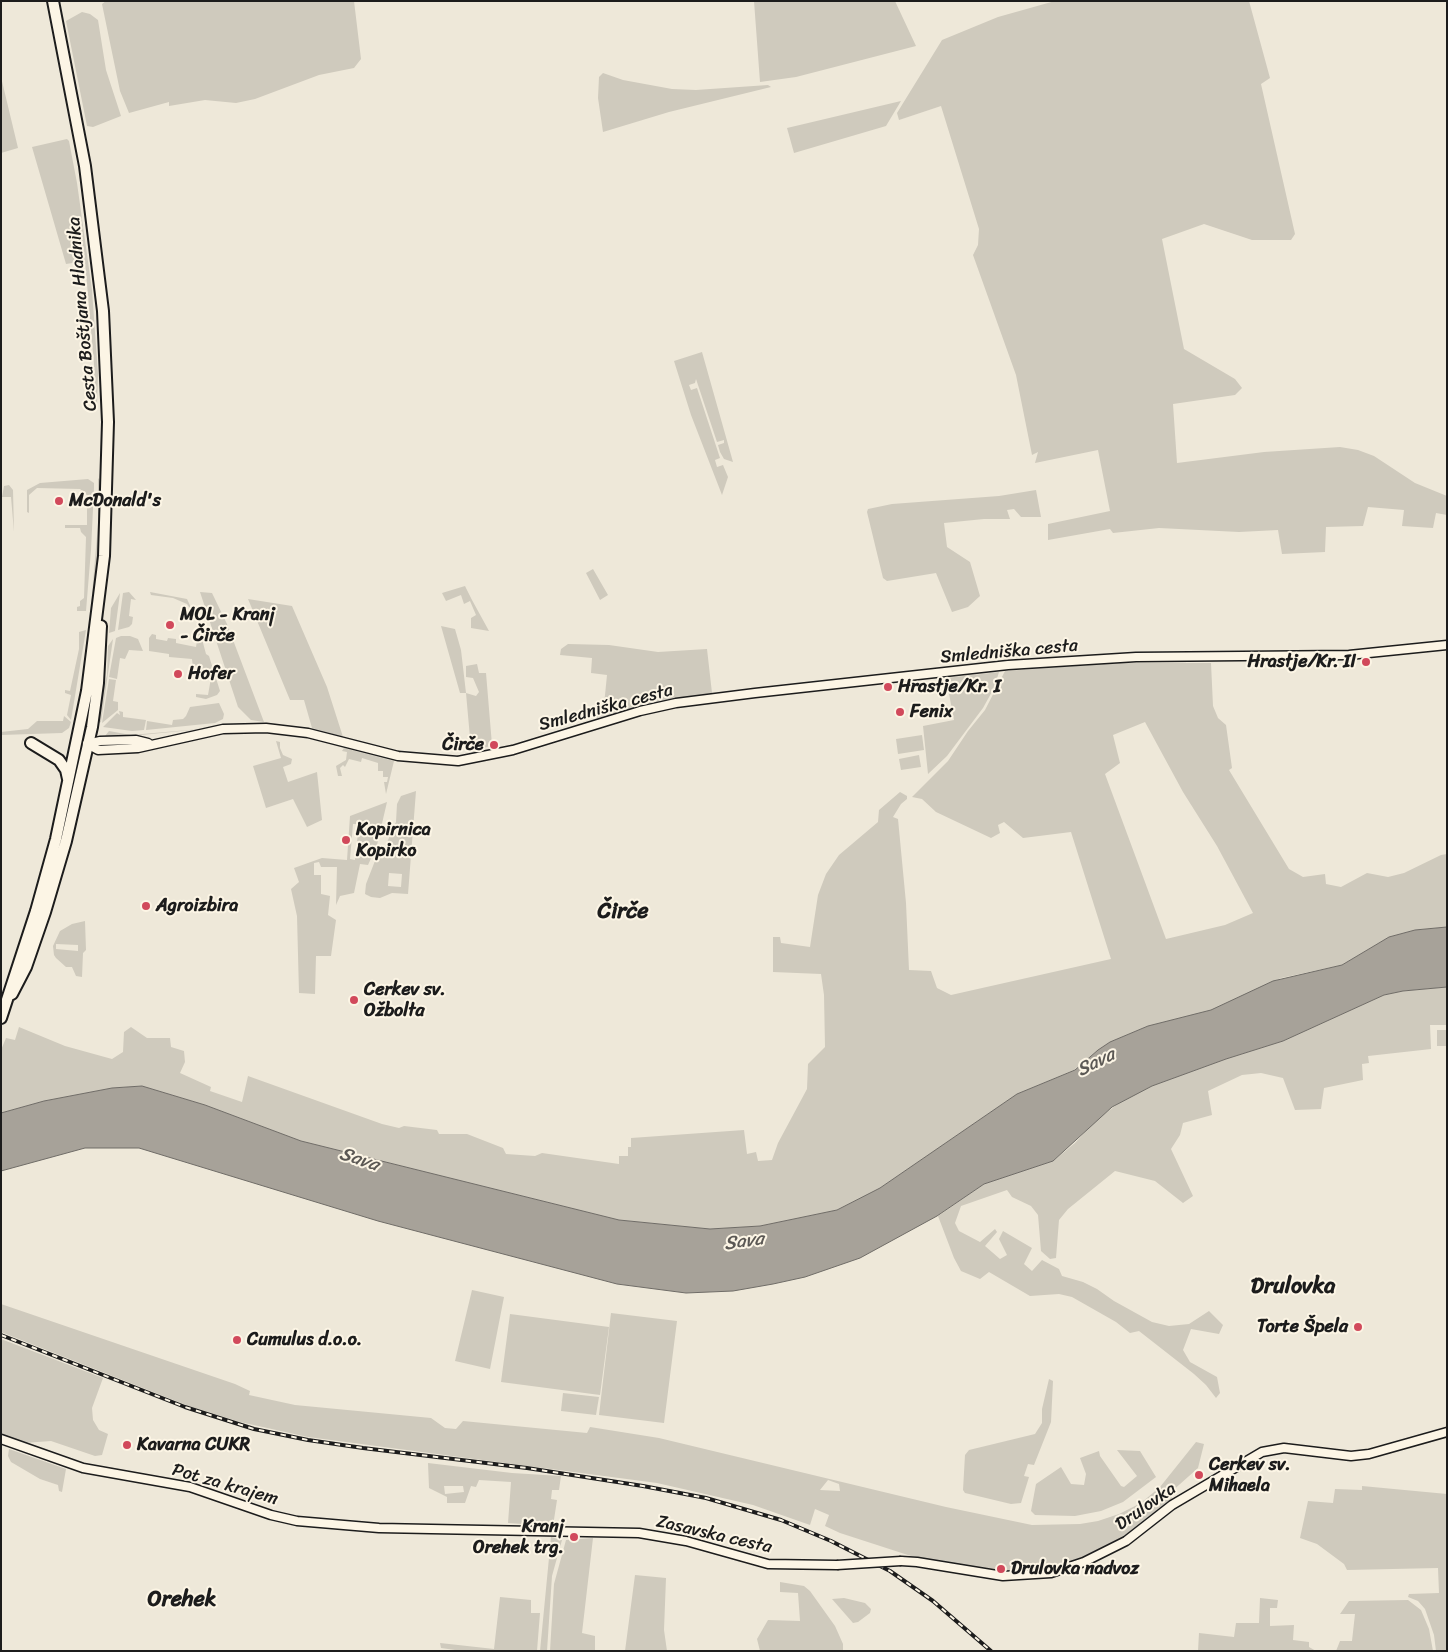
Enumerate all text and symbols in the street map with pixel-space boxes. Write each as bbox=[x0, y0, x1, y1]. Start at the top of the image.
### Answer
street label: Cesta Boštjana Hladnika bbox=[64, 216, 102, 412]
place label: McDonald's bbox=[69, 490, 161, 512]
marker: McDonald's bbox=[53, 495, 65, 507]
place label: MOL - Kranj - Čirče bbox=[180, 604, 275, 646]
marker: MOL - Kranj - Čirče bbox=[164, 619, 176, 631]
street label: Smledniška cesta bbox=[939, 635, 1079, 669]
place label: Hrastje/Kr. II bbox=[1248, 651, 1356, 673]
marker: Hrastje/Kr. II bbox=[1360, 656, 1372, 668]
place label: Hofer bbox=[188, 663, 234, 685]
marker: Hofer bbox=[172, 668, 184, 680]
place label: Hrastje/Kr. I bbox=[898, 676, 1001, 698]
street label: Smledniška cesta bbox=[537, 680, 675, 736]
marker: Hrastje/Kr. I bbox=[882, 681, 894, 693]
place label: Fenix bbox=[910, 701, 953, 723]
marker: Fenix bbox=[894, 706, 906, 718]
place label: Čirče bbox=[442, 734, 484, 756]
marker: Čirče bbox=[488, 739, 500, 751]
place label: Kopirnica Kopirko bbox=[356, 819, 431, 862]
marker: Kopirnica Kopirko bbox=[340, 834, 352, 846]
place label: Agroizbira bbox=[156, 895, 238, 917]
district label: Čirče bbox=[597, 899, 649, 925]
marker: Agroizbira bbox=[140, 900, 152, 912]
place label: Cerkev sv. Ožbolta bbox=[364, 979, 446, 1022]
marker: Cerkev sv. Ožbolta bbox=[348, 994, 360, 1006]
water label: Sava bbox=[1073, 1044, 1119, 1082]
water label: Sava bbox=[337, 1143, 381, 1177]
water label: Sava bbox=[723, 1228, 765, 1256]
district label: Drulovka bbox=[1251, 1274, 1335, 1300]
place label: Torte Špela bbox=[1257, 1316, 1348, 1338]
marker: Torte Špela bbox=[1352, 1321, 1364, 1333]
place label: Cumulus d.o.o. bbox=[247, 1329, 362, 1351]
marker: Cumulus d.o.o. bbox=[231, 1334, 243, 1346]
place label: Kavarna CUKR bbox=[137, 1434, 250, 1456]
marker: Kavarna CUKR bbox=[121, 1439, 133, 1451]
place label: Cerkev sv. Mihaela bbox=[1209, 1454, 1291, 1496]
street label: Pot za krajem bbox=[170, 1460, 280, 1510]
marker: Cerkev sv. Mihaela bbox=[1193, 1469, 1205, 1481]
street label: Drulovka bbox=[1112, 1478, 1180, 1536]
street label: Zasavska cesta bbox=[654, 1511, 774, 1559]
place label: Kranj Orehek trg. bbox=[473, 1516, 564, 1558]
marker: Kranj Orehek trg. bbox=[568, 1531, 580, 1543]
place label: Drulovka nadvoz bbox=[1011, 1558, 1139, 1580]
marker: Drulovka nadvoz bbox=[995, 1563, 1007, 1575]
district label: Orehek bbox=[147, 1587, 217, 1613]

